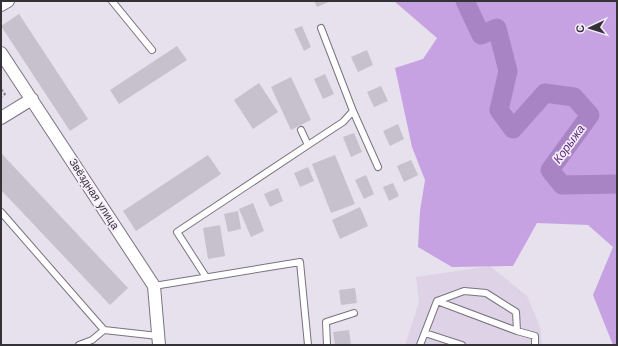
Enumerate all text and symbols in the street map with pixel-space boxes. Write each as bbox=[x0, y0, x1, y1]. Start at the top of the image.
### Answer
north arrow bbox=[570, 8, 610, 48]
text: С bbox=[574, 24, 587, 33]
water label: Корыжа bbox=[550, 122, 588, 166]
street label: Звёздная улица bbox=[66, 156, 122, 233]

